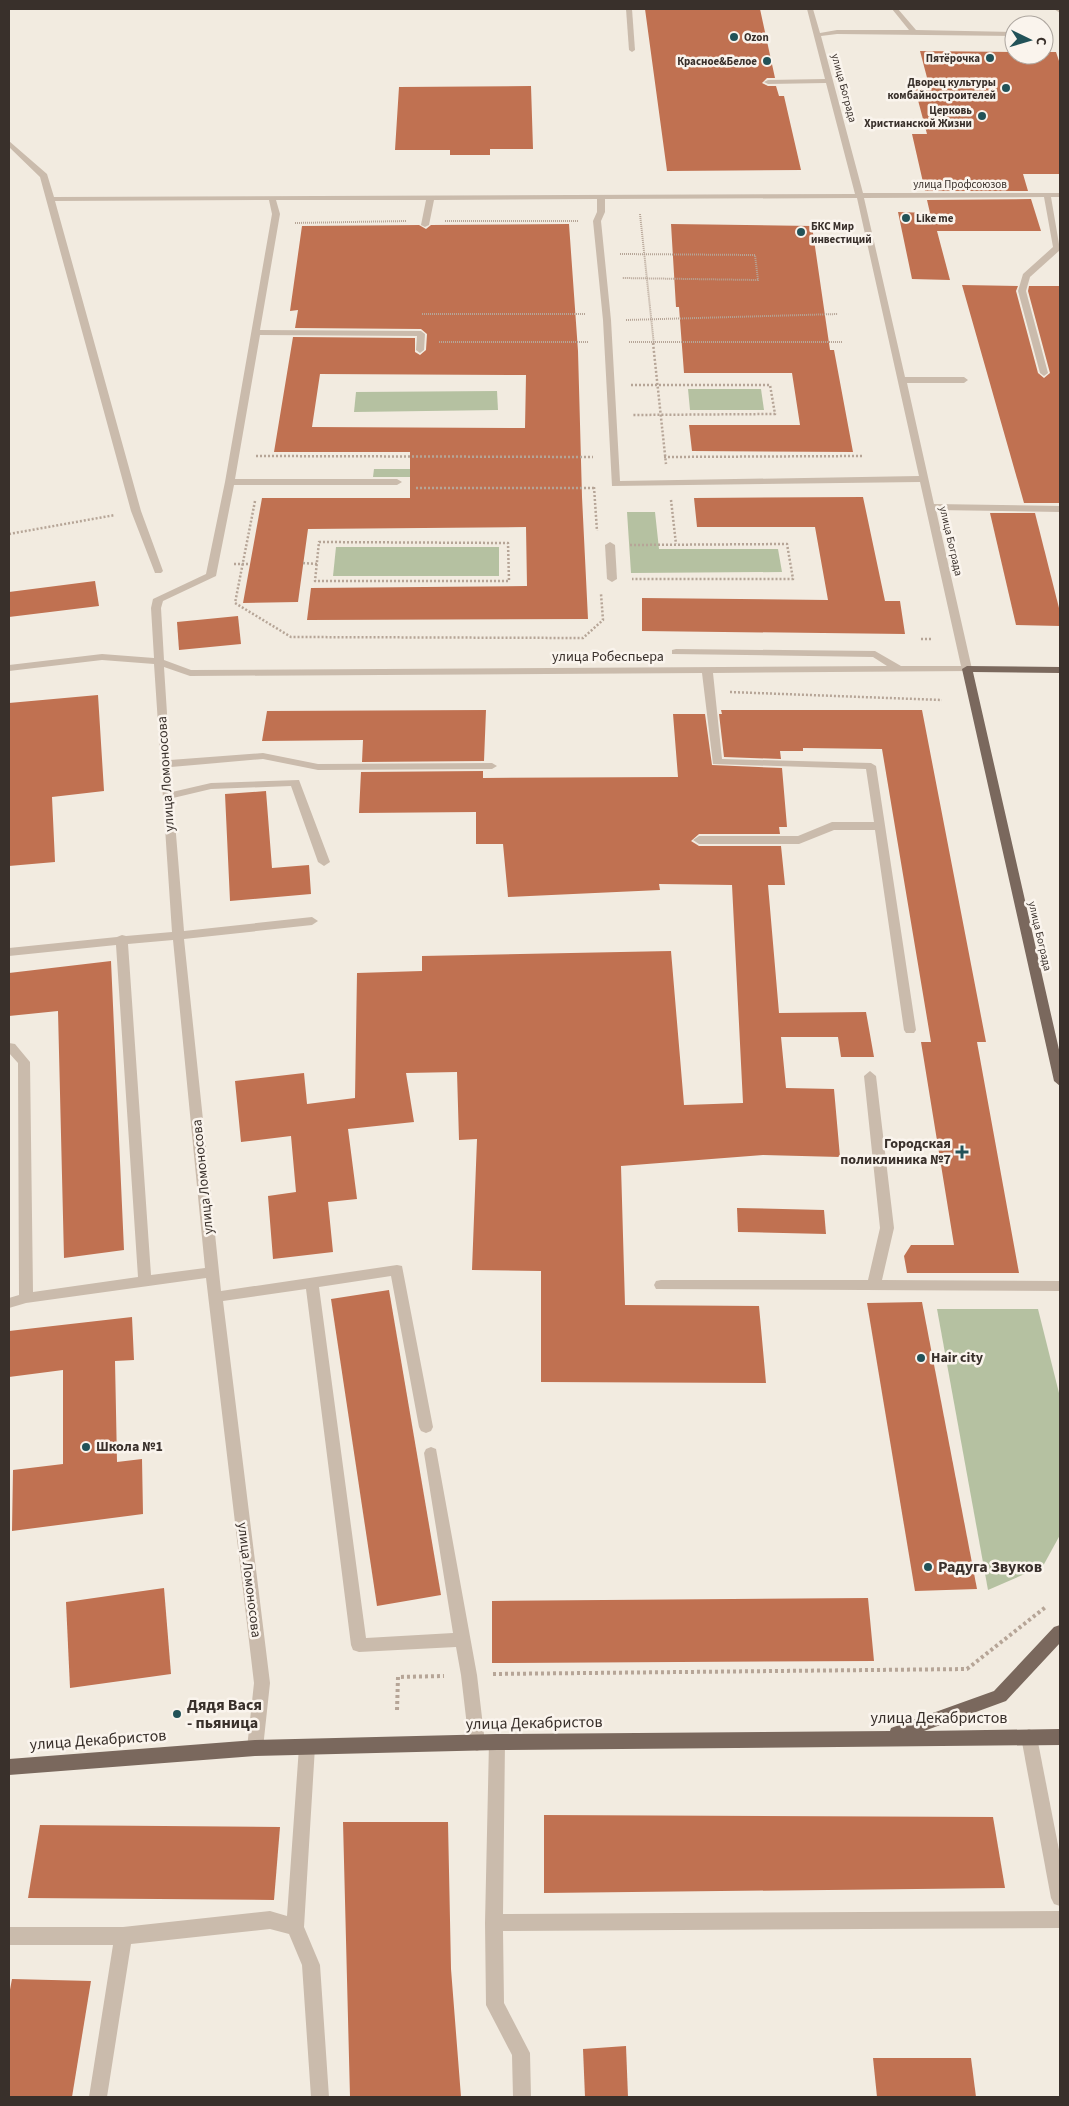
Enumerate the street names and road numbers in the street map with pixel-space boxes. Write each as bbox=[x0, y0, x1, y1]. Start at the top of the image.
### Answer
street label: улица Бограда bbox=[828, 52, 860, 124]
street label: улица Профсоюзов bbox=[913, 177, 1007, 192]
street label: улица Бограда bbox=[936, 505, 966, 577]
street label: улица Робеспьера bbox=[552, 647, 664, 667]
street label: улица Ломоносова bbox=[152, 716, 180, 832]
street label: улица Бограда bbox=[1025, 900, 1055, 972]
street label: улица Ломоносова bbox=[187, 1118, 219, 1236]
street label: улица Ломоносова bbox=[232, 1521, 266, 1639]
street label: улица Декабристов bbox=[871, 1707, 1007, 1729]
street label: улица Декабристов bbox=[465, 1711, 603, 1735]
street label: улица Декабристов bbox=[29, 1724, 167, 1756]

